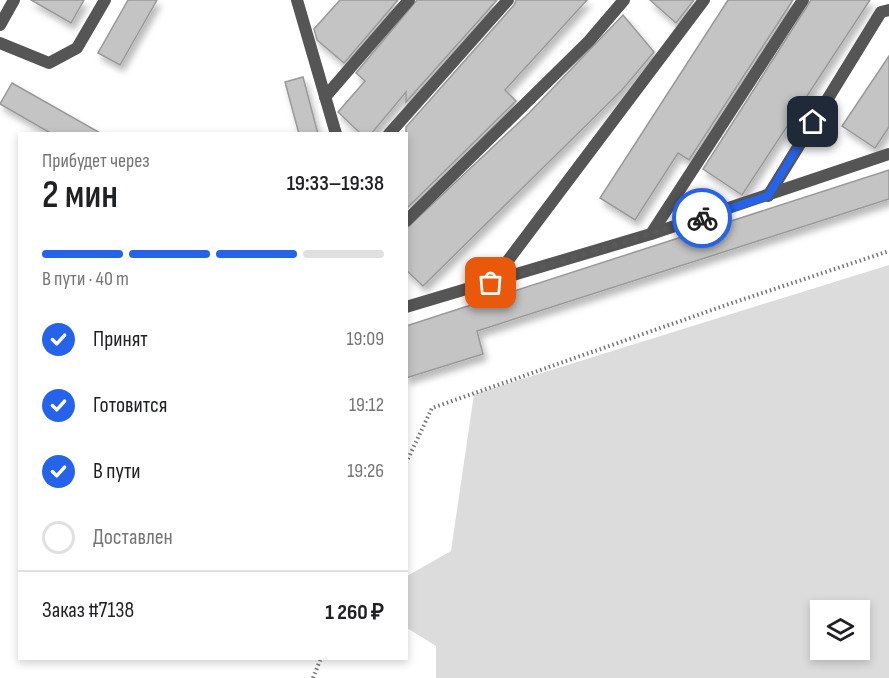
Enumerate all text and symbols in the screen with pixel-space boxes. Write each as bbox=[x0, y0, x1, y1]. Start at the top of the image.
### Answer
pin bbox=[787, 96, 838, 147]
icon: home bbox=[796, 105, 829, 138]
text: Прибудет через bbox=[42, 149, 150, 173]
text: 19:33–19:38 bbox=[287, 170, 384, 197]
text: 2 мин bbox=[42, 172, 118, 219]
courier bbox=[672, 188, 732, 248]
icon: bike bbox=[686, 202, 719, 235]
pin bbox=[465, 257, 516, 308]
icon: bag bbox=[474, 266, 507, 299]
text: В пути · 40 m bbox=[42, 267, 129, 291]
icon: check bbox=[42, 323, 75, 356]
text: Принят bbox=[93, 326, 148, 353]
text: 19:09 bbox=[347, 327, 384, 351]
icon: check bbox=[42, 389, 75, 422]
text: Готовится bbox=[93, 392, 167, 419]
text: 19:12 bbox=[349, 393, 384, 417]
icon: check bbox=[42, 455, 75, 488]
text: В пути bbox=[93, 458, 141, 485]
text: 19:26 bbox=[347, 459, 384, 483]
text: Доставлен bbox=[93, 524, 173, 551]
text: Заказ #7138 bbox=[42, 597, 134, 624]
text: 1 260 ₽ bbox=[325, 599, 384, 626]
map controls bbox=[810, 600, 870, 660]
button: layers bbox=[810, 600, 870, 660]

